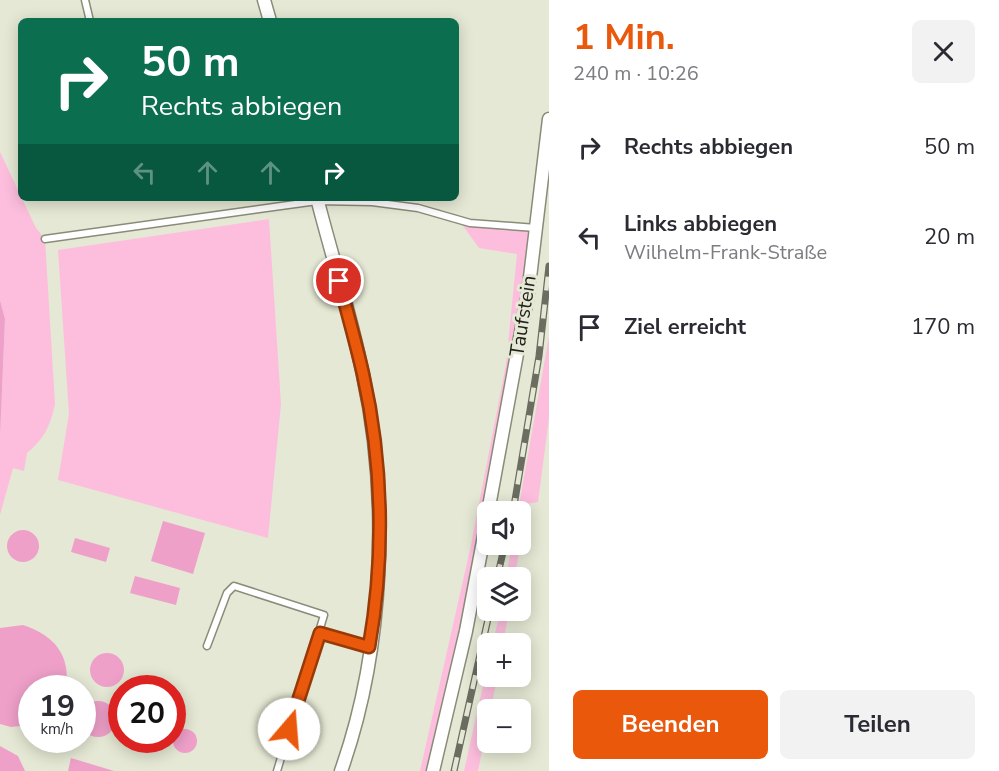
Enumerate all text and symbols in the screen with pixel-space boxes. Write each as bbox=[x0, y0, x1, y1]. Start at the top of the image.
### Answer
text: 1 Min. bbox=[573, 13, 675, 62]
button: close bbox=[912, 20, 975, 83]
text: 50 m bbox=[141, 34, 240, 91]
icon: right bbox=[42, 42, 120, 120]
text: 240 m · 10:26 bbox=[573, 60, 699, 87]
text: Rechts abbiegen bbox=[141, 88, 342, 125]
icon: right bbox=[573, 131, 606, 164]
text: Rechts abbiegen bbox=[624, 132, 793, 162]
text: 50 m bbox=[924, 132, 975, 162]
icon: left bbox=[128, 156, 161, 189]
icon: ahead bbox=[191, 156, 224, 189]
icon: ahead bbox=[254, 156, 287, 189]
icon: right bbox=[317, 156, 350, 189]
text: Links abbiegen bbox=[624, 209, 777, 239]
icon: left bbox=[573, 221, 606, 254]
text: 20 m bbox=[924, 222, 975, 252]
text: Wilhelm-Frank-Straße bbox=[624, 239, 827, 266]
pin bbox=[313, 255, 364, 306]
icon: arrive bbox=[322, 264, 355, 297]
street label: Taufstein bbox=[503, 273, 543, 359]
icon: arrive bbox=[573, 311, 606, 344]
text: Ziel erreicht bbox=[624, 312, 746, 342]
text: 170 m bbox=[911, 312, 975, 342]
map controls bbox=[477, 501, 531, 753]
button: sound bbox=[477, 501, 531, 555]
button: layers bbox=[477, 567, 531, 621]
button: + bbox=[477, 633, 531, 687]
speed limit sign: 20 bbox=[108, 675, 186, 753]
text: 19 bbox=[39, 686, 75, 727]
button: Beenden bbox=[573, 690, 768, 759]
button: Teilen bbox=[780, 690, 975, 759]
position arrow bbox=[257, 697, 321, 761]
button: − bbox=[477, 699, 531, 753]
text: km/h bbox=[40, 719, 74, 739]

